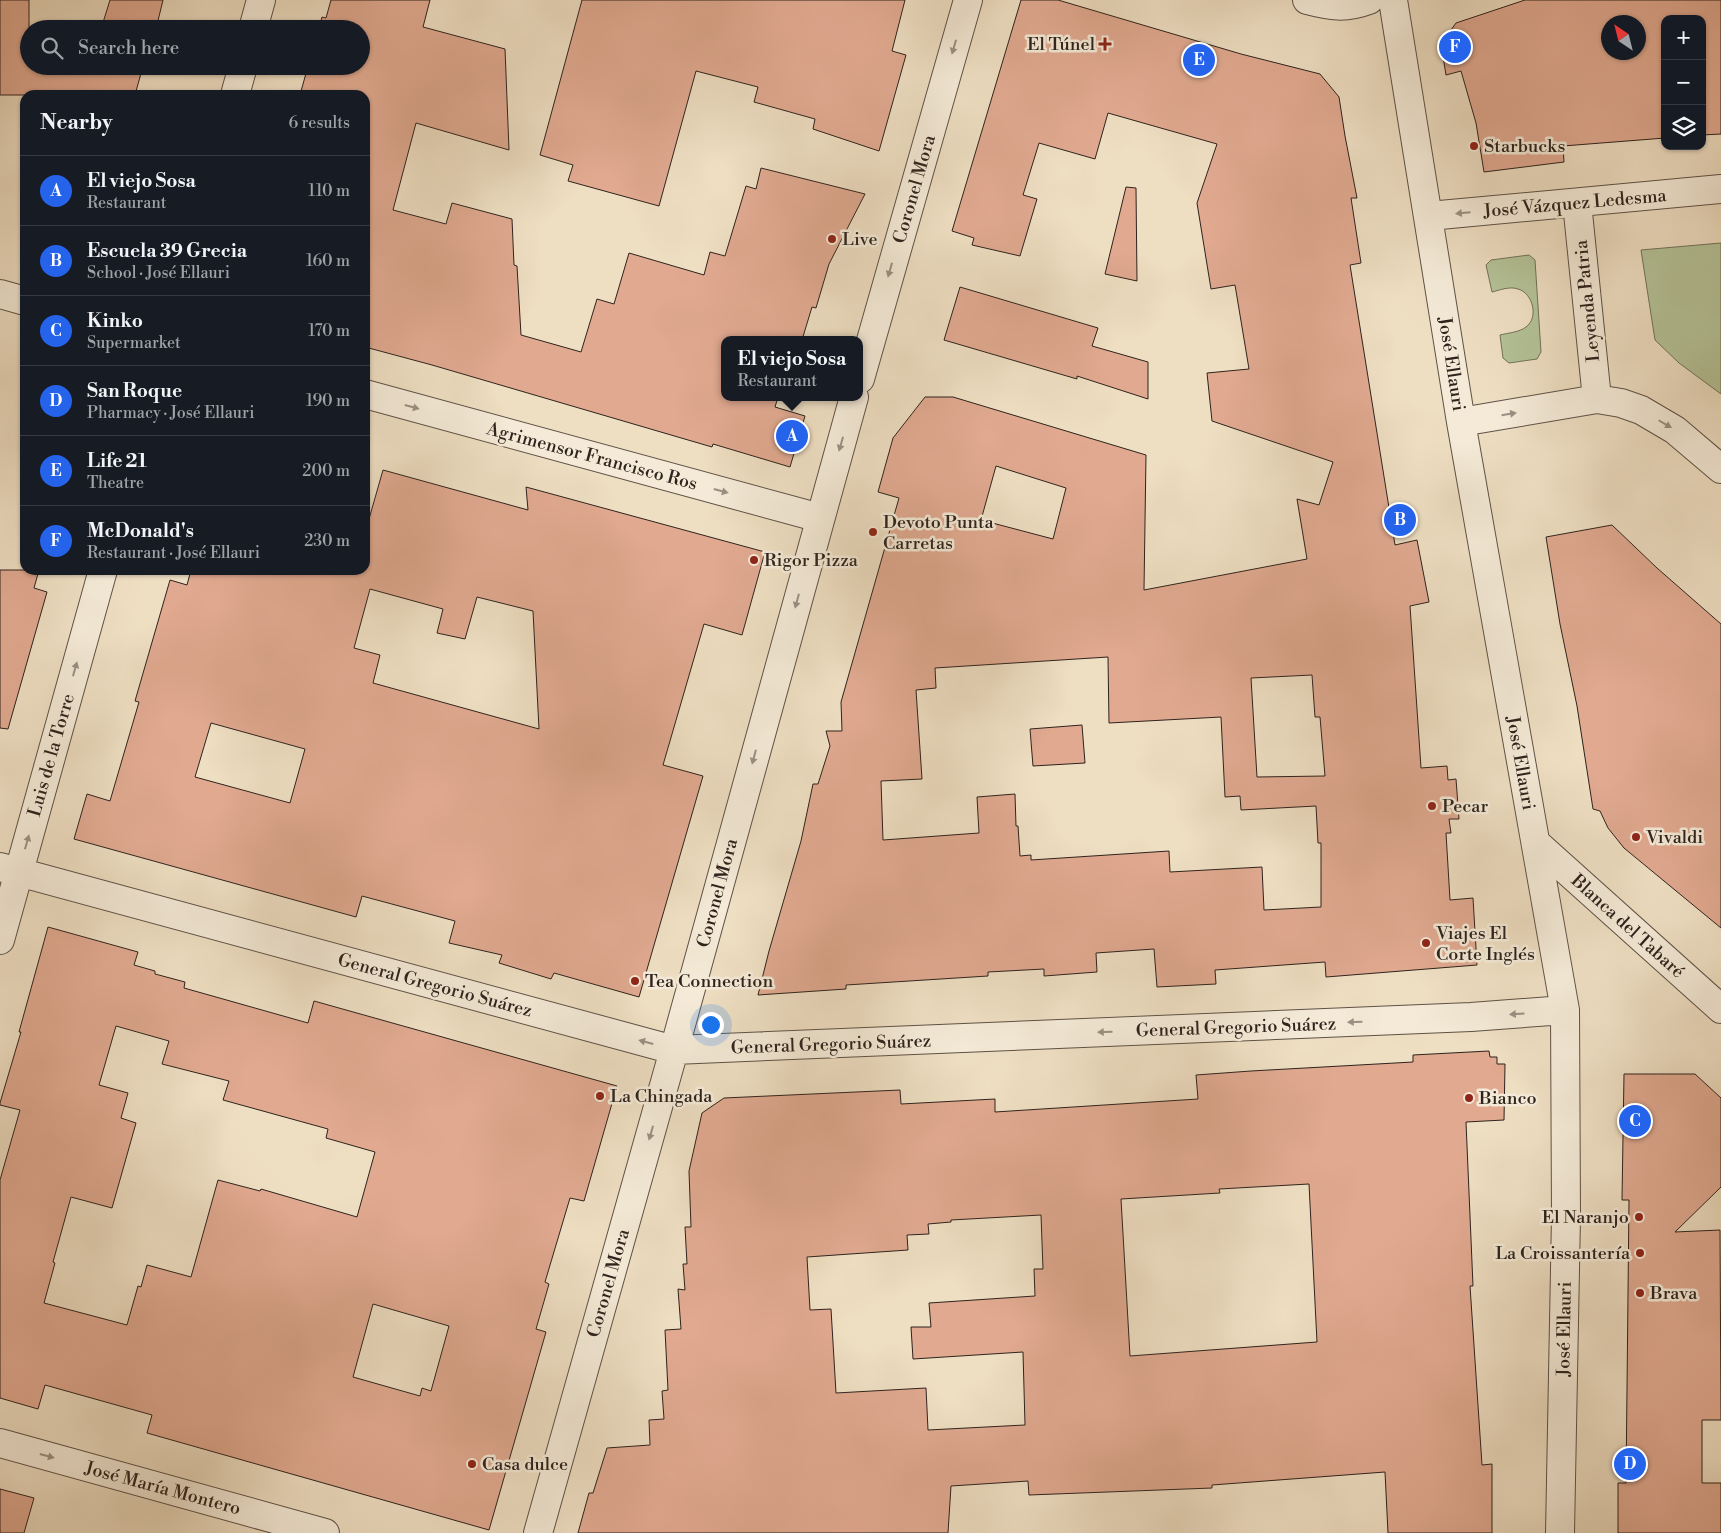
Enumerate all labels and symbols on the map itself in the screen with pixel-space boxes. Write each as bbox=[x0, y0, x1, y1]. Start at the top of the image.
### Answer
north arrow bbox=[1601, 15, 1646, 60]
pin: F bbox=[1439, 28, 1471, 66]
place label: El Túnel bbox=[1027, 33, 1096, 56]
marker: El Túnel bbox=[1099, 38, 1111, 50]
one-way arrow bbox=[950, 39, 958, 54]
pin: E bbox=[1183, 41, 1215, 79]
street label: Coronel Mora bbox=[888, 131, 941, 246]
place label: Starbucks bbox=[1484, 135, 1565, 158]
marker: Starbucks bbox=[1468, 140, 1480, 152]
street label: José Vázquez Ledesma bbox=[1482, 184, 1668, 223]
one-way arrow bbox=[1455, 209, 1471, 217]
place label: Live bbox=[842, 228, 878, 251]
marker: Live bbox=[826, 233, 838, 245]
street label: Leyenda Patria bbox=[1570, 238, 1605, 363]
one-way arrow bbox=[886, 263, 894, 278]
street label: José Ellauri bbox=[1433, 314, 1470, 413]
one-way arrow bbox=[404, 403, 420, 411]
one-way arrow bbox=[1501, 409, 1517, 417]
street label: Agrimensor Francisco Ros bbox=[483, 417, 700, 496]
pin: A bbox=[776, 417, 808, 455]
one-way arrow bbox=[1657, 420, 1672, 428]
one-way arrow bbox=[836, 437, 844, 452]
one-way arrow bbox=[713, 487, 728, 495]
pin: B bbox=[1384, 501, 1416, 539]
place label: Devoto Punta Carretas bbox=[883, 511, 995, 555]
marker: Devoto Punta Carretas bbox=[867, 526, 879, 538]
place label: Rigor Pizza bbox=[764, 549, 859, 572]
marker: Rigor Pizza bbox=[748, 554, 760, 566]
one-way arrow bbox=[793, 593, 801, 608]
one-way arrow bbox=[71, 661, 79, 677]
street label: Luis de la Torre bbox=[23, 691, 80, 819]
street label: José Ellauri bbox=[1501, 713, 1540, 812]
one-way arrow bbox=[750, 750, 758, 765]
place label: Pecar bbox=[1442, 795, 1488, 818]
marker: Pecar bbox=[1426, 800, 1438, 812]
place label: Vivaldi bbox=[1645, 826, 1703, 849]
marker: Vivaldi bbox=[1630, 831, 1642, 843]
one-way arrow bbox=[23, 835, 31, 850]
street label: Coronel Mora bbox=[692, 835, 743, 950]
street label: Blanca del Tabaré bbox=[1565, 869, 1689, 983]
place label: Viajes El Corte Inglés bbox=[1435, 922, 1535, 966]
marker: Viajes El Corte Inglés bbox=[1420, 937, 1432, 949]
street label: General Gregorio Suárez bbox=[335, 948, 535, 1023]
place label: Tea Connection bbox=[645, 970, 773, 993]
marker: Tea Connection bbox=[629, 975, 641, 987]
one-way arrow bbox=[1509, 1010, 1525, 1018]
your location bbox=[698, 1012, 724, 1038]
street label: General Gregorio Suárez bbox=[1135, 1013, 1337, 1042]
one-way arrow bbox=[1346, 1018, 1362, 1026]
one-way arrow bbox=[1097, 1029, 1113, 1037]
street label: General Gregorio Suárez bbox=[730, 1030, 932, 1059]
one-way arrow bbox=[639, 1038, 654, 1046]
place label: La Chingada bbox=[610, 1085, 713, 1108]
place label: Bianco bbox=[1478, 1087, 1537, 1110]
marker: La Chingada bbox=[594, 1090, 606, 1102]
marker: Bianco bbox=[1463, 1092, 1475, 1104]
pin: C bbox=[1619, 1102, 1651, 1140]
one-way arrow bbox=[646, 1126, 654, 1141]
place label: El Naranjo bbox=[1542, 1206, 1629, 1229]
marker: El Naranjo bbox=[1633, 1211, 1645, 1223]
street label: Coronel Mora bbox=[582, 1225, 635, 1340]
place label: La Croissantería bbox=[1495, 1242, 1631, 1265]
marker: La Croissantería bbox=[1634, 1247, 1646, 1259]
street label: José Ellauri bbox=[1552, 1281, 1577, 1378]
place label: Brava bbox=[1649, 1282, 1698, 1305]
marker: Brava bbox=[1634, 1287, 1646, 1299]
pin: D bbox=[1614, 1445, 1646, 1483]
one-way arrow bbox=[39, 1452, 55, 1460]
place label: Casa dulce bbox=[482, 1453, 568, 1476]
street label: José María Montero bbox=[82, 1456, 243, 1520]
marker: Casa dulce bbox=[466, 1458, 478, 1470]

